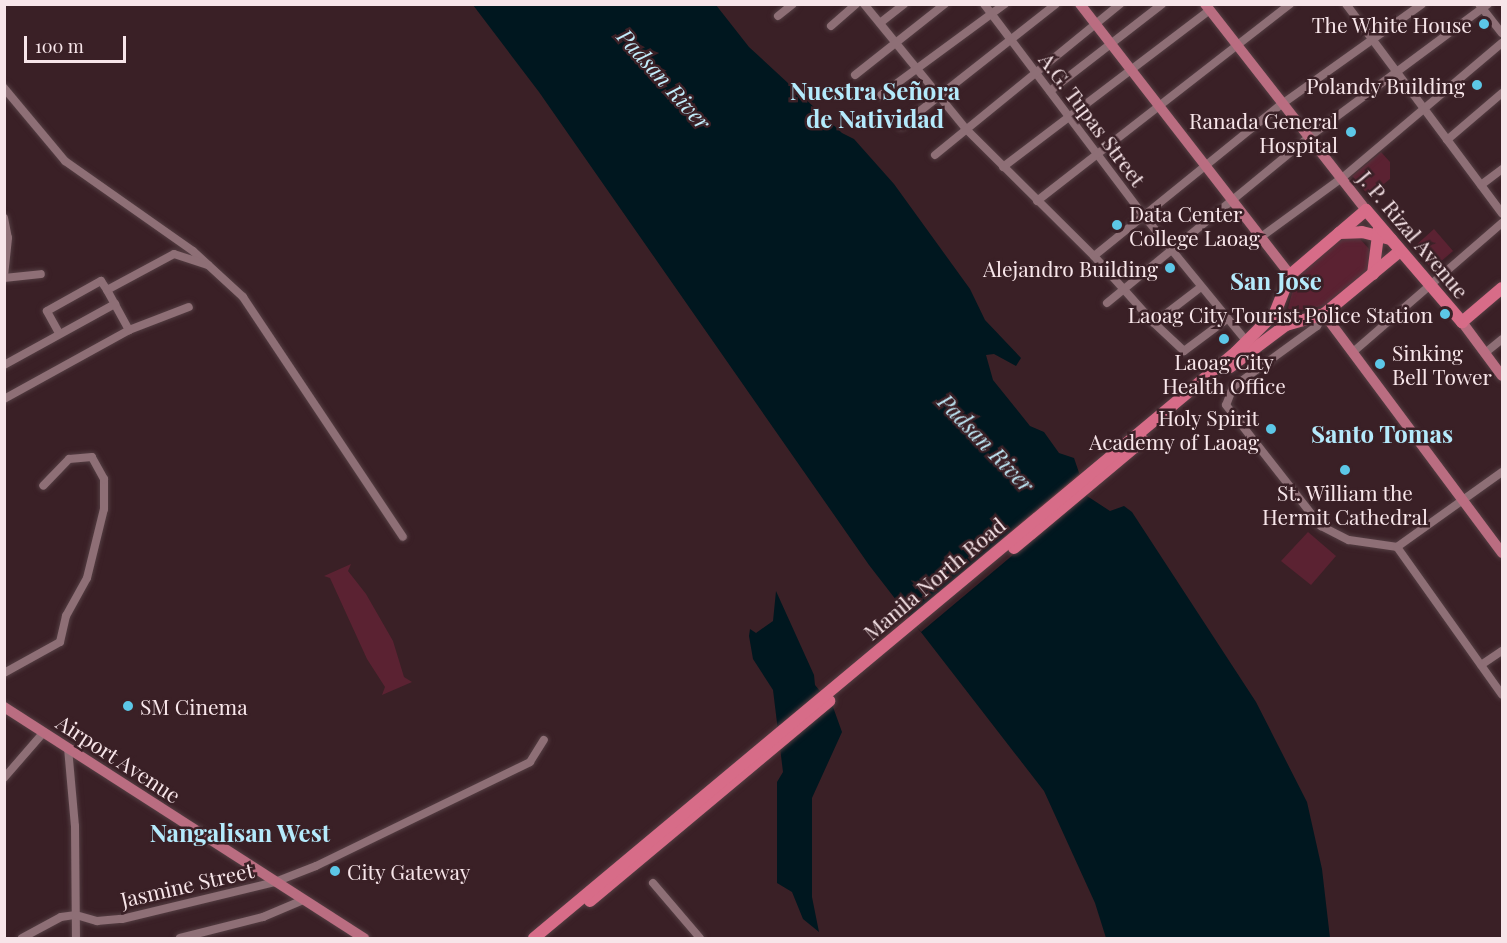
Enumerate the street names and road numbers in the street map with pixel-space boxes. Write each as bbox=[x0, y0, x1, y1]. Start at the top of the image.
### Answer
street label: A.G. Tupas Street bbox=[1034, 47, 1152, 191]
street label: J. P. Rizal Avenue bbox=[1353, 165, 1475, 303]
street label: Manila North Road bbox=[858, 511, 1010, 645]
street label: Airport Avenue bbox=[52, 708, 186, 808]
street label: Jasmine Street bbox=[118, 856, 256, 912]

